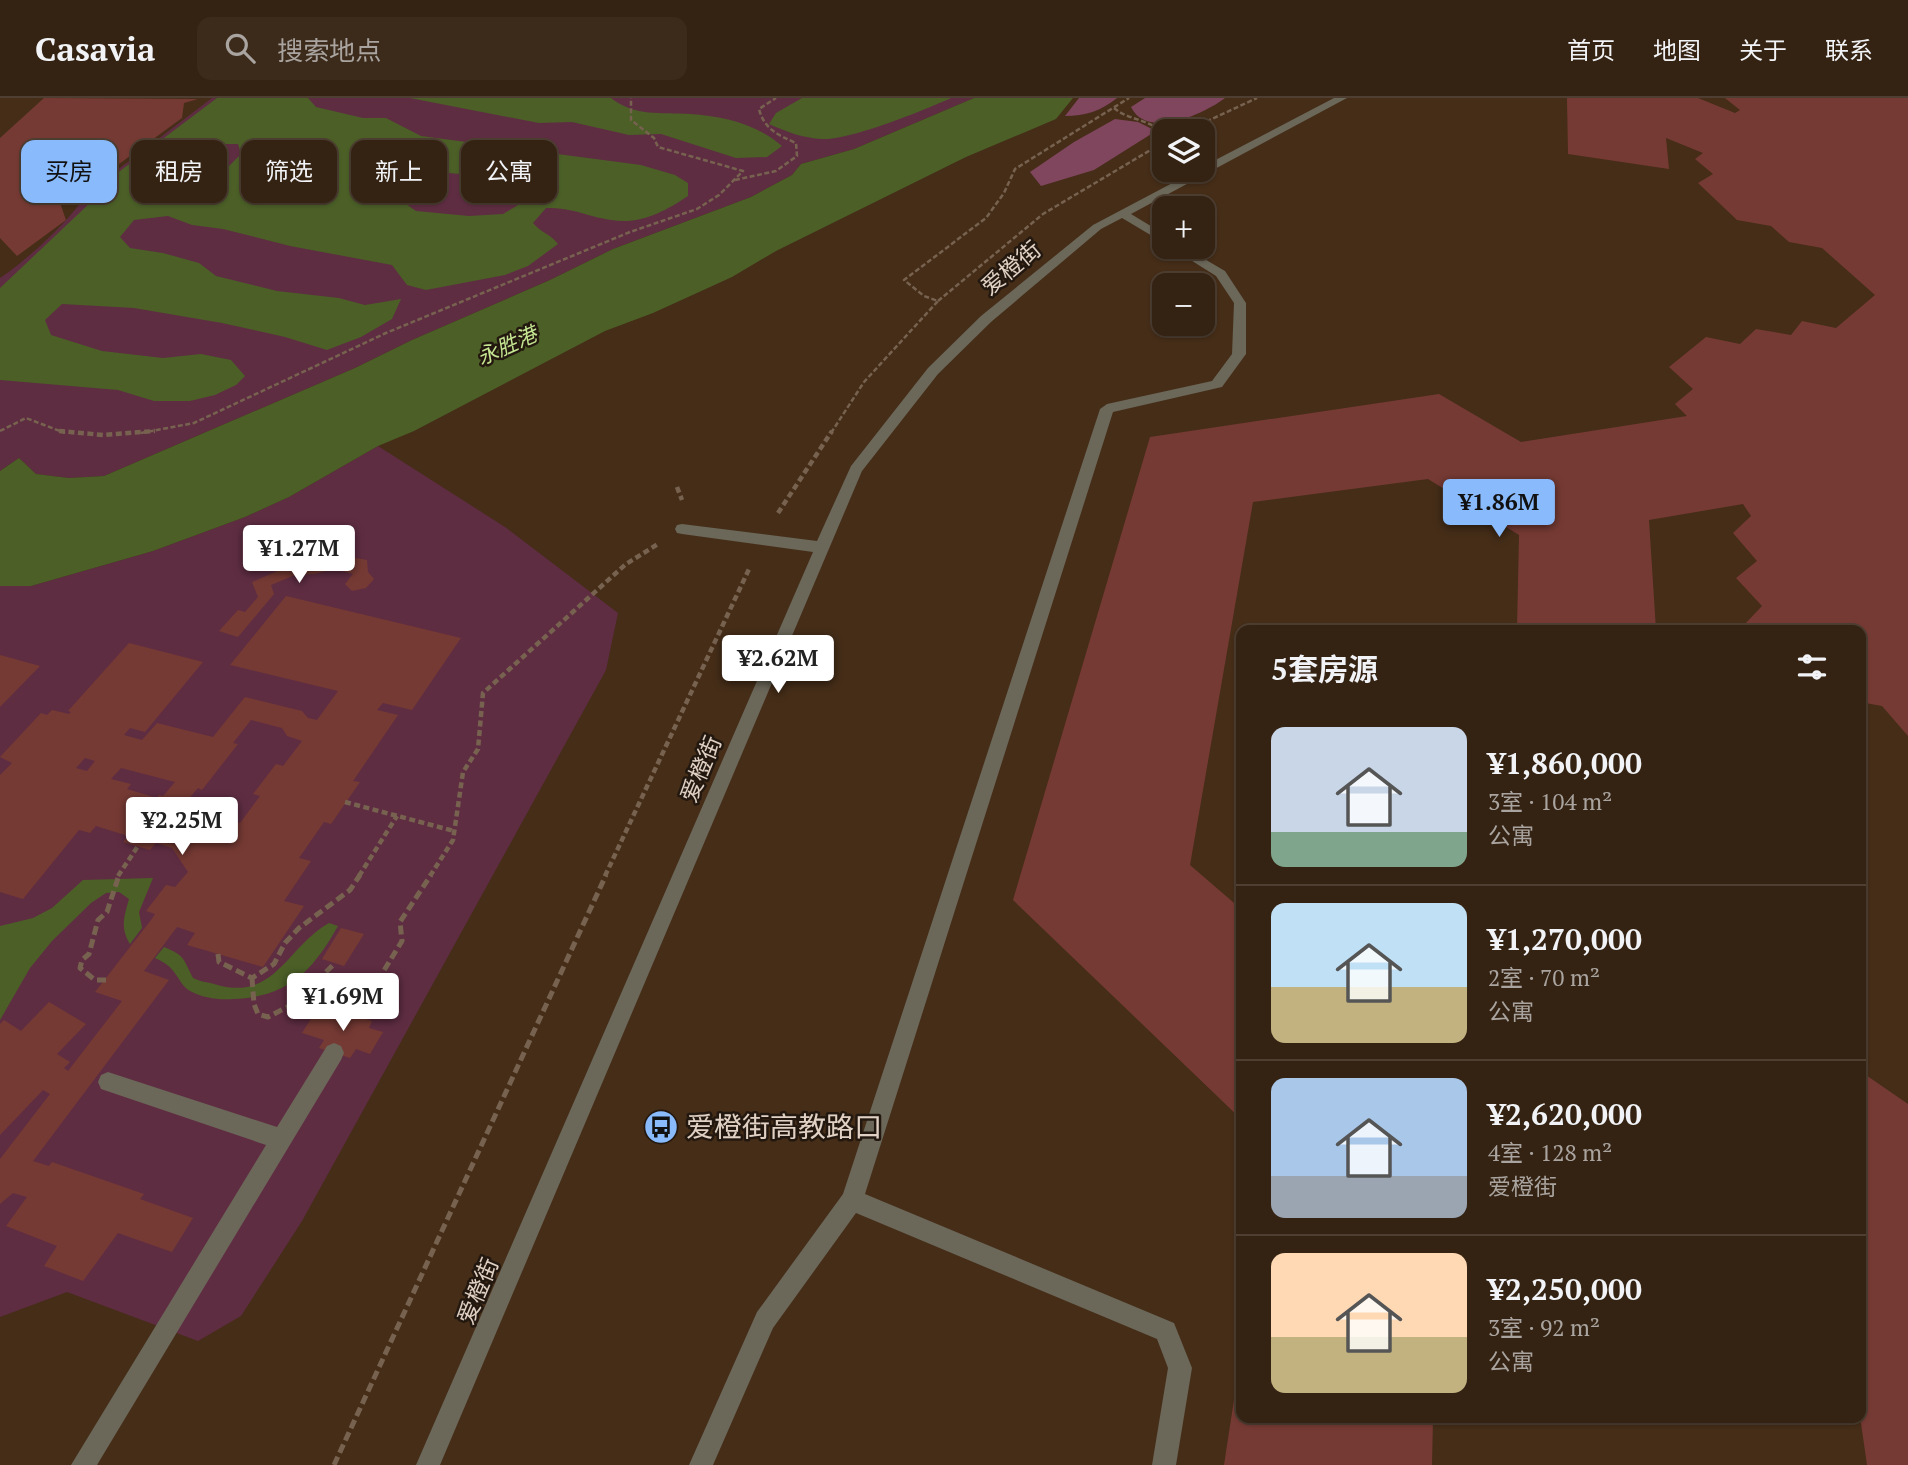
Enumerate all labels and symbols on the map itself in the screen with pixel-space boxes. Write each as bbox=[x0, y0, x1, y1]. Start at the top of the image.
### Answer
street label: 爱橙街 bbox=[974, 234, 1047, 302]
water label: 永胜港 bbox=[472, 318, 544, 371]
pin: ¥1.86M bbox=[1442, 480, 1556, 539]
pin: ¥1.27M bbox=[242, 526, 356, 585]
pin: ¥2.62M bbox=[721, 636, 835, 695]
street label: 爱橙街 bbox=[673, 731, 728, 807]
pin: ¥2.25M bbox=[125, 798, 239, 857]
pin: ¥1.69M bbox=[286, 974, 400, 1033]
bus stop icon: 爱橙街高教路口 bbox=[642, 1108, 680, 1146]
place label: 爱橙街高教路口 bbox=[686, 1108, 882, 1145]
street label: 爱橙街 bbox=[450, 1253, 505, 1329]

